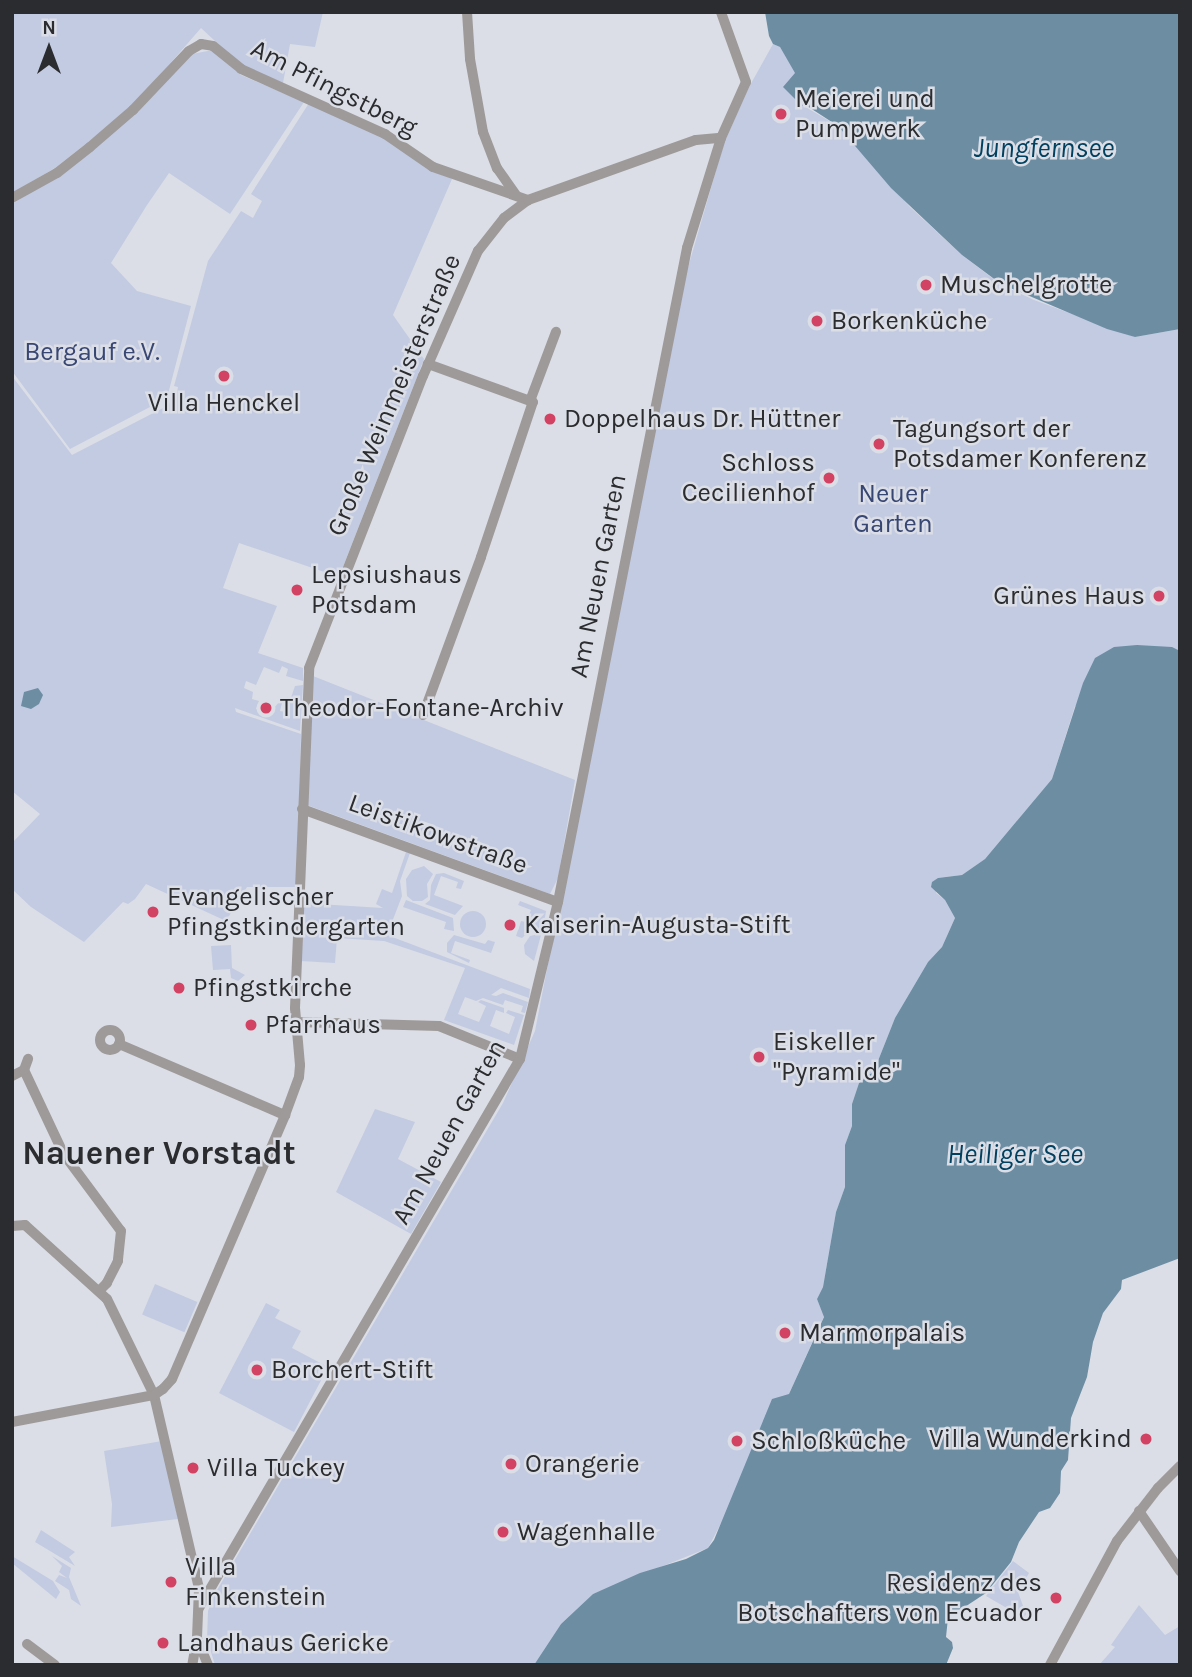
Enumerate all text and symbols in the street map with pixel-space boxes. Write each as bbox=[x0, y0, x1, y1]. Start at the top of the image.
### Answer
north arrow bbox=[14, 14, 84, 84]
text: N bbox=[42, 17, 56, 39]
street label: Am Pfingstberg bbox=[246, 33, 422, 143]
place label: Meierei und Pumpwerk bbox=[795, 83, 935, 144]
marker: Meierei und Pumpwerk bbox=[773, 106, 789, 122]
water label: Jungfernsee bbox=[974, 131, 1114, 165]
street label: Große Weinmeisterstraße bbox=[320, 249, 468, 541]
place label: Muschelgrotte bbox=[940, 269, 1112, 301]
marker: Muschelgrotte bbox=[918, 277, 934, 293]
place label: Borkenküche bbox=[831, 305, 987, 337]
marker: Borkenküche bbox=[809, 313, 825, 329]
park label: Bergauf e.V. bbox=[24, 336, 160, 368]
marker: Villa Henckel bbox=[216, 368, 232, 384]
place label: Villa Henckel bbox=[148, 387, 300, 419]
place label: Doppelhaus Dr. Hüttner bbox=[564, 403, 840, 435]
marker: Doppelhaus Dr. Hüttner bbox=[542, 411, 558, 427]
place label: Tagungsort der Potsdamer Konferenz bbox=[893, 413, 1147, 474]
marker: Tagungsort der Potsdamer Konferenz bbox=[871, 436, 887, 452]
place label: Schloss Cecilienhof bbox=[682, 447, 815, 508]
marker: Schloss Cecilienhof bbox=[821, 470, 837, 486]
street label: Am Neuen Garten bbox=[563, 472, 633, 680]
park label: Neuer Garten bbox=[853, 478, 933, 540]
place label: Lepsiushaus Potsdam bbox=[311, 559, 462, 620]
place label: Grünes Haus bbox=[993, 580, 1145, 612]
marker: Lepsiushaus Potsdam bbox=[289, 582, 305, 598]
marker: Grünes Haus bbox=[1151, 588, 1167, 604]
place label: Theodor-Fontane-Archiv bbox=[280, 692, 564, 724]
marker: Theodor-Fontane-Archiv bbox=[258, 700, 274, 716]
street label: Leistikowstraße bbox=[344, 787, 532, 881]
place label: Evangelischer Pfingstkindergarten bbox=[167, 881, 405, 942]
marker: Evangelischer Pfingstkindergarten bbox=[145, 904, 161, 920]
place label: Kaiserin-Augusta-Stift bbox=[524, 909, 791, 941]
marker: Kaiserin-Augusta-Stift bbox=[502, 917, 518, 933]
place label: Pfingstkirche bbox=[193, 972, 352, 1004]
marker: Pfingstkirche bbox=[171, 980, 187, 996]
place label: Pfarrhaus bbox=[265, 1009, 381, 1041]
marker: Pfarrhaus bbox=[243, 1017, 259, 1033]
place label: Eiskeller "Pyramide" bbox=[773, 1026, 900, 1088]
street label: Am Neuen Garten bbox=[385, 1034, 513, 1230]
marker: Eiskeller "Pyramide" bbox=[751, 1049, 767, 1065]
district label: Nauener Vorstadt bbox=[22, 1134, 296, 1174]
water label: Heiliger See bbox=[947, 1137, 1083, 1171]
place label: Marmorpalais bbox=[799, 1317, 965, 1349]
marker: Marmorpalais bbox=[777, 1325, 793, 1341]
place label: Borchert-Stift bbox=[271, 1354, 433, 1386]
marker: Borchert-Stift bbox=[249, 1362, 265, 1378]
place label: Villa Wunderkind bbox=[929, 1423, 1132, 1455]
place label: Schloßküche bbox=[751, 1425, 906, 1457]
marker: Villa Wunderkind bbox=[1138, 1431, 1154, 1447]
marker: Schloßküche bbox=[729, 1433, 745, 1449]
place label: Orangerie bbox=[525, 1448, 640, 1480]
place label: Villa Tuckey bbox=[207, 1452, 345, 1484]
marker: Orangerie bbox=[503, 1456, 519, 1472]
marker: Villa Tuckey bbox=[185, 1460, 201, 1476]
place label: Wagenhalle bbox=[517, 1516, 655, 1548]
marker: Wagenhalle bbox=[495, 1524, 511, 1540]
place label: Villa Finkenstein bbox=[185, 1551, 326, 1612]
place label: Residenz des Botschafters von Ecuador bbox=[737, 1567, 1042, 1628]
marker: Villa Finkenstein bbox=[163, 1574, 179, 1590]
marker: Residenz des Botschafters von Ecuador bbox=[1048, 1590, 1064, 1606]
place label: Landhaus Gericke bbox=[177, 1627, 389, 1659]
marker: Landhaus Gericke bbox=[155, 1635, 171, 1651]

